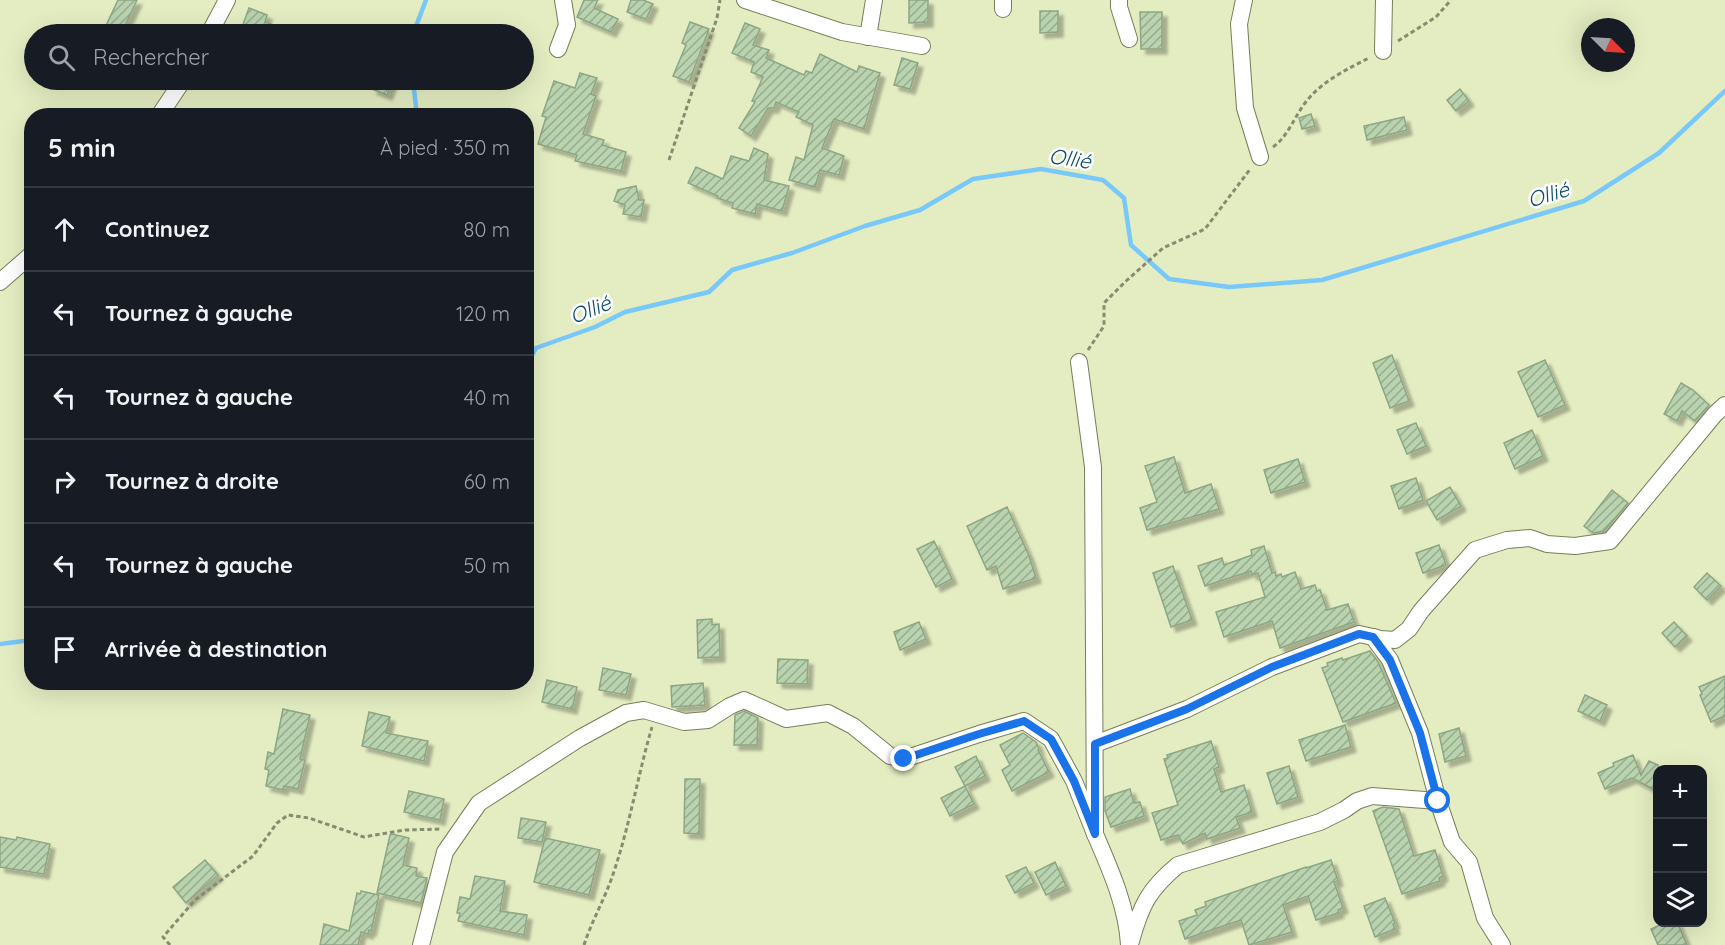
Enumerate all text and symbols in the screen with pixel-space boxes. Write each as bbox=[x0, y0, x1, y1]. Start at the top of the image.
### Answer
north arrow bbox=[1581, 18, 1635, 72]
search box bbox=[24, 24, 534, 90]
icon: search bbox=[45, 41, 78, 74]
text: Rechercher bbox=[93, 43, 209, 71]
text: 5 min bbox=[48, 131, 116, 164]
text: À pied · 350 m bbox=[380, 135, 510, 160]
water label: Ollié bbox=[1047, 142, 1094, 174]
water label: Ollié bbox=[1524, 175, 1573, 213]
icon: ahead bbox=[48, 213, 81, 246]
text: Continuez bbox=[105, 215, 209, 243]
text: 80 m bbox=[464, 217, 510, 242]
water label: Ollié bbox=[566, 289, 615, 329]
icon: left bbox=[48, 297, 81, 330]
text: Tournez à gauche bbox=[105, 299, 293, 327]
text: 120 m bbox=[456, 301, 510, 326]
icon: left bbox=[48, 381, 81, 414]
text: Tournez à gauche bbox=[105, 383, 293, 411]
text: 40 m bbox=[464, 385, 510, 410]
icon: right bbox=[48, 465, 81, 498]
text: Tournez à droite bbox=[105, 467, 279, 495]
text: 60 m bbox=[464, 469, 510, 494]
icon: left bbox=[48, 549, 81, 582]
text: Tournez à gauche bbox=[105, 551, 293, 579]
text: 50 m bbox=[464, 553, 510, 578]
icon: arrive bbox=[48, 633, 81, 666]
text: Arrivée à destination bbox=[105, 635, 327, 663]
route end bbox=[890, 745, 916, 771]
map controls bbox=[1653, 765, 1707, 927]
button: + bbox=[1653, 765, 1707, 819]
route start bbox=[1424, 787, 1450, 813]
button: − bbox=[1653, 819, 1707, 873]
button: layers bbox=[1653, 873, 1707, 927]

